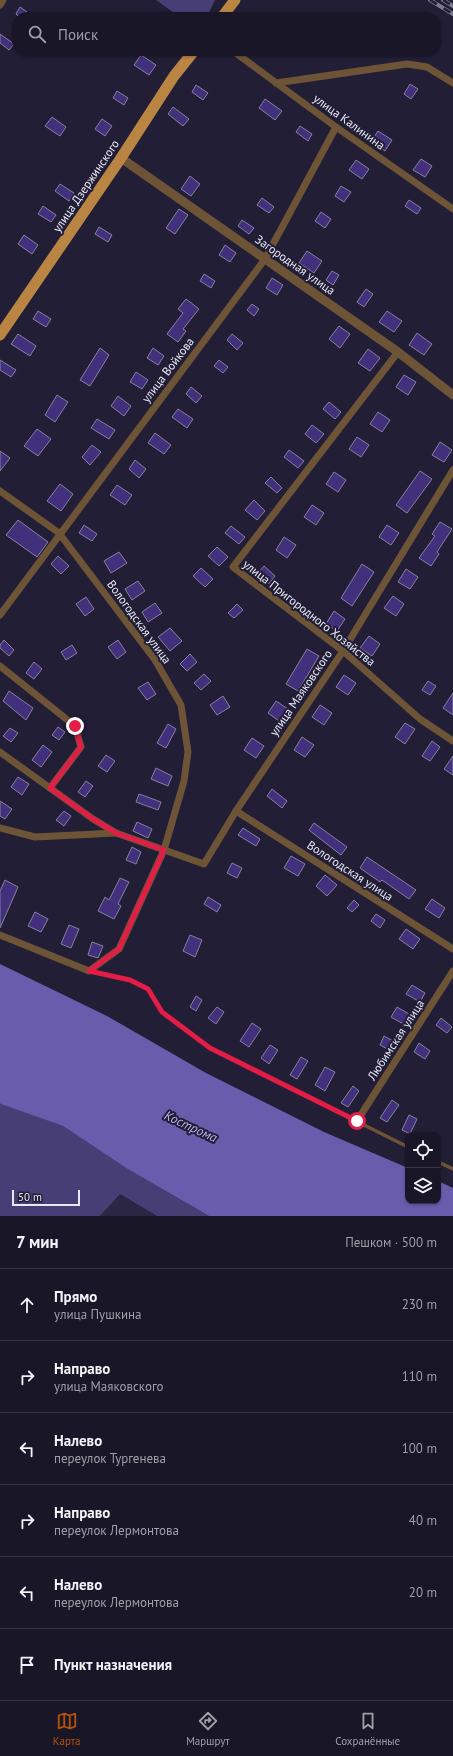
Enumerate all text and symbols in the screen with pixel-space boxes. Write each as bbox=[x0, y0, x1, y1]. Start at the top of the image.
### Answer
search box bbox=[12, 12, 441, 56]
icon: search bbox=[26, 23, 48, 45]
text: Поиск bbox=[58, 25, 98, 44]
street label: улица Калинина bbox=[310, 91, 388, 153]
street label: улица Дзержинского bbox=[49, 137, 122, 235]
street label: Загородная улица bbox=[252, 231, 338, 298]
street label: улица Войкова bbox=[138, 334, 197, 405]
street label: улица Пригородного Хозяйства bbox=[240, 556, 379, 669]
street label: Вологодская улица bbox=[104, 577, 175, 666]
street label: улица Маяковского bbox=[266, 647, 335, 739]
route end bbox=[66, 717, 84, 735]
street label: Вологодская улица bbox=[304, 837, 396, 904]
street label: Любимская улица bbox=[363, 996, 427, 1084]
water label: Кострома bbox=[162, 1107, 221, 1146]
route start bbox=[348, 1112, 366, 1130]
map controls bbox=[405, 1132, 441, 1204]
button: locate bbox=[405, 1132, 441, 1168]
button: layers bbox=[405, 1168, 441, 1204]
scale bar bbox=[12, 1188, 80, 1207]
text: 50 m bbox=[18, 1190, 42, 1204]
text: 7 мин bbox=[16, 1231, 59, 1253]
text: Пешком · 500 m bbox=[345, 1234, 437, 1251]
text: Прямо bbox=[54, 1287, 97, 1306]
icon: ahead bbox=[16, 1294, 38, 1316]
text: 230 m bbox=[402, 1296, 437, 1313]
text: улица Пушкина bbox=[54, 1306, 142, 1323]
text: Направо bbox=[54, 1359, 110, 1378]
icon: right bbox=[16, 1366, 38, 1388]
text: 110 m bbox=[402, 1368, 437, 1385]
text: улица Маяковского bbox=[54, 1378, 163, 1395]
text: Налево bbox=[54, 1431, 102, 1450]
icon: left bbox=[16, 1438, 38, 1460]
text: 100 m bbox=[402, 1440, 437, 1457]
text: переулок Тургенева bbox=[54, 1450, 166, 1467]
text: Направо bbox=[54, 1503, 110, 1522]
icon: right bbox=[16, 1510, 38, 1532]
text: 40 m bbox=[409, 1512, 437, 1529]
text: переулок Лермонтова bbox=[54, 1522, 179, 1539]
text: Налево bbox=[54, 1575, 102, 1594]
icon: left bbox=[16, 1582, 38, 1604]
text: 20 m bbox=[409, 1584, 437, 1601]
text: переулок Лермонтова bbox=[54, 1594, 179, 1611]
icon: arrive bbox=[16, 1654, 38, 1676]
text: Пункт назначения bbox=[54, 1655, 172, 1674]
tab: Карта bbox=[53, 1710, 81, 1748]
tab: Маршрут bbox=[186, 1710, 230, 1748]
tab: Сохранённые bbox=[335, 1710, 400, 1748]

